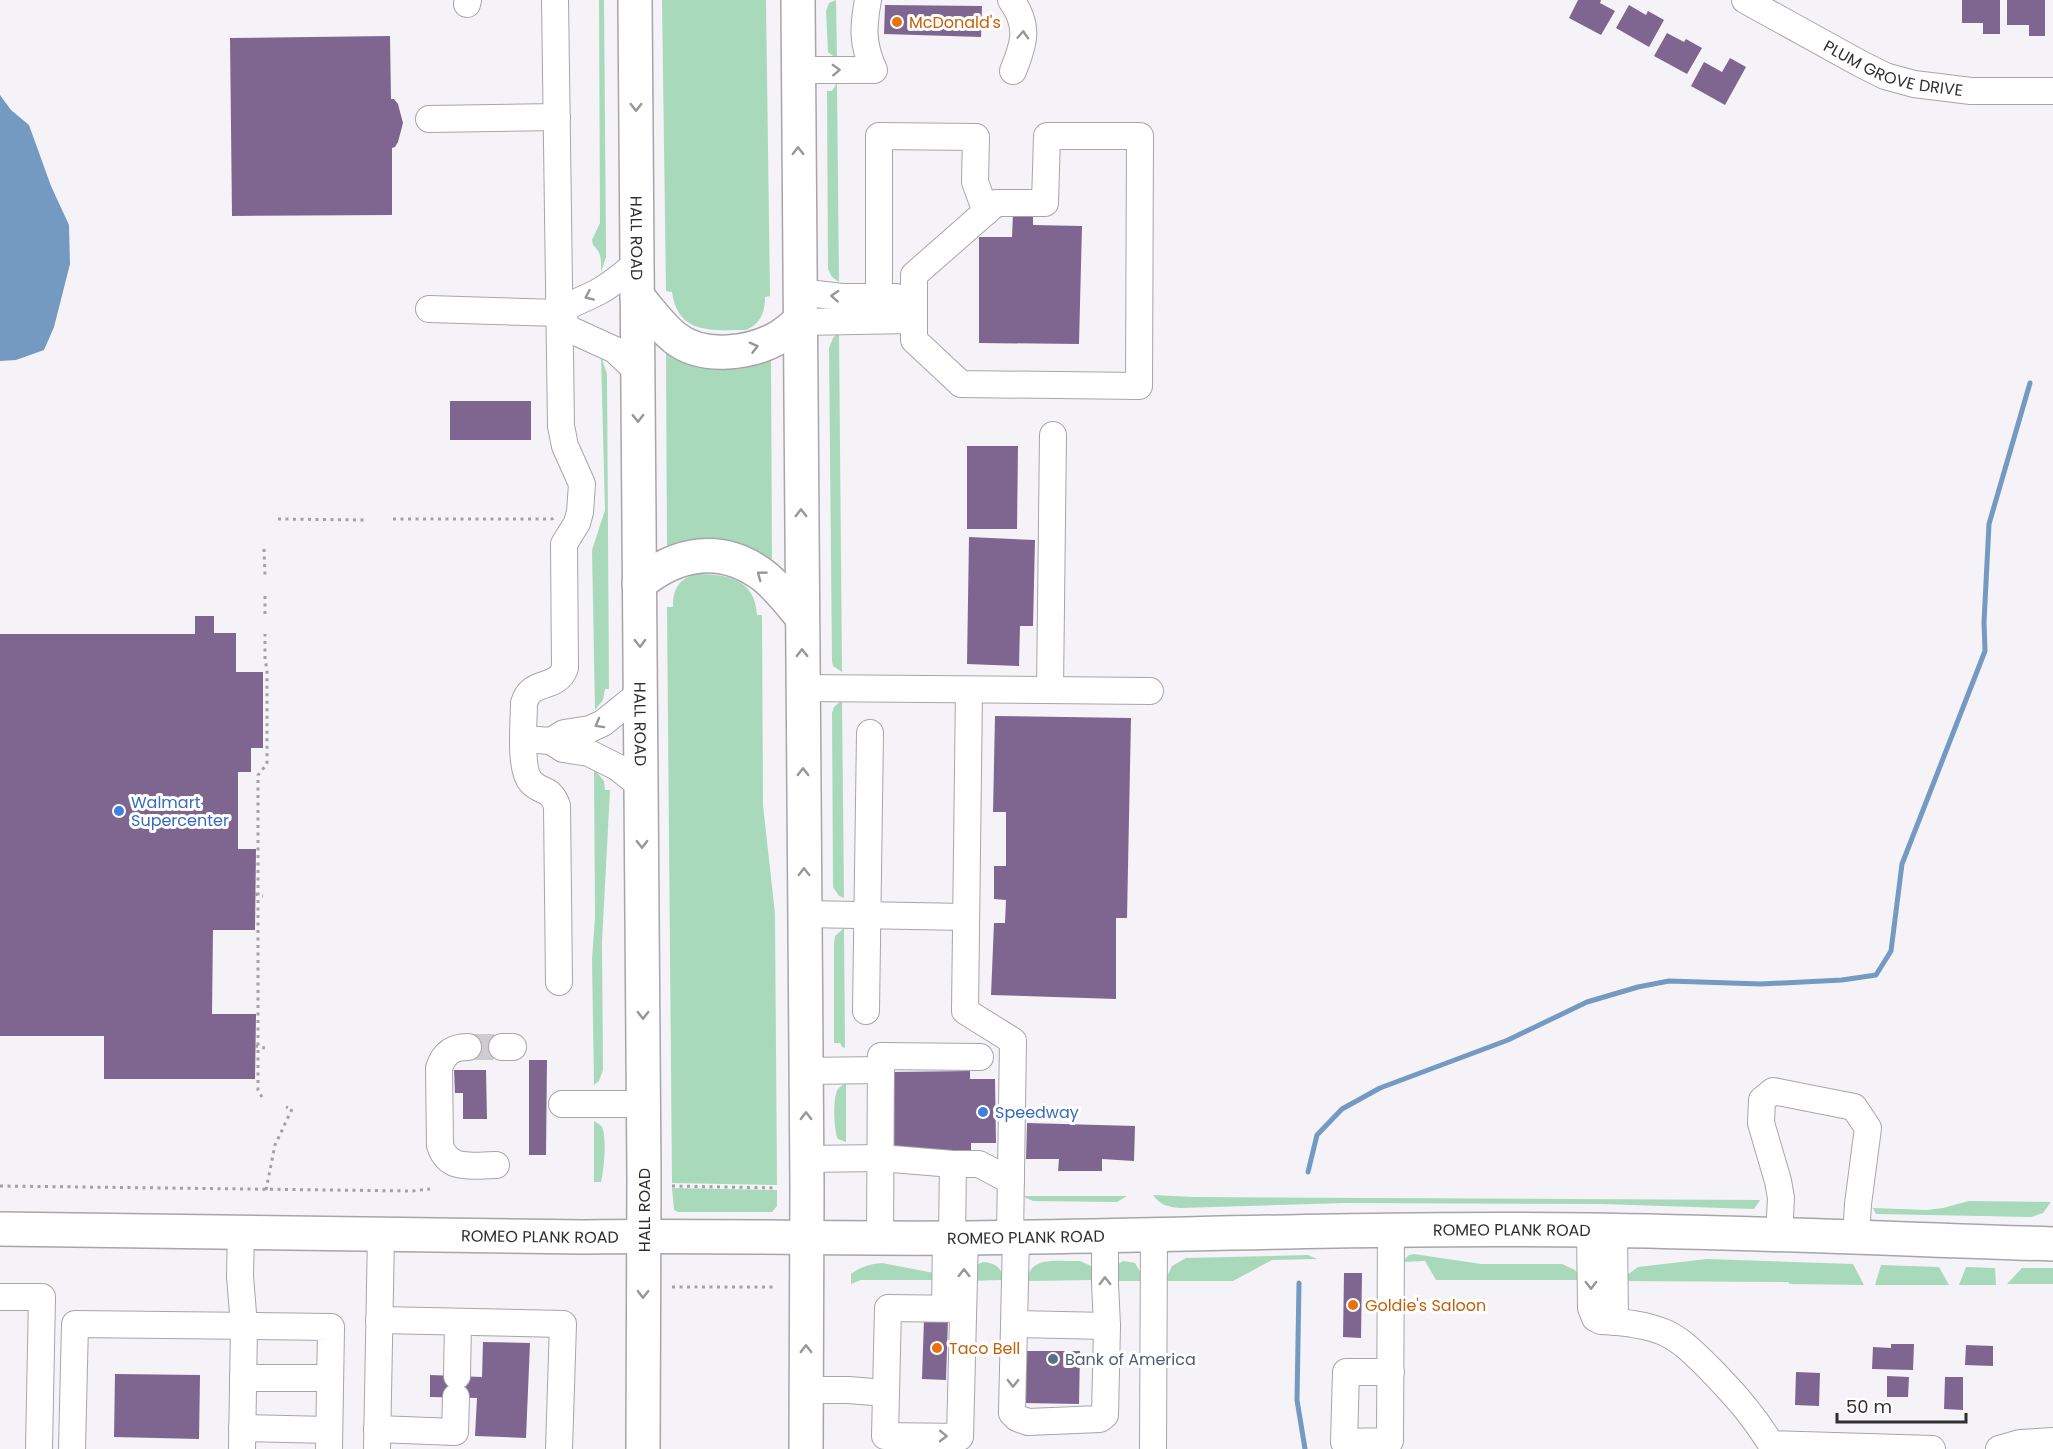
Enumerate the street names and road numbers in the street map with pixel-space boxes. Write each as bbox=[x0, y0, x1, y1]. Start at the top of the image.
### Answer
street label: PLUM GROVE DRIVE bbox=[1819, 34, 1964, 101]
street label: HALL ROAD bbox=[625, 196, 649, 280]
street label: HALL ROAD bbox=[629, 682, 652, 766]
street label: HALL ROAD bbox=[633, 1168, 656, 1252]
street label: ROMEO PLANK ROAD bbox=[1433, 1218, 1591, 1242]
street label: ROMEO PLANK ROAD bbox=[461, 1224, 619, 1249]
street label: ROMEO PLANK ROAD bbox=[947, 1224, 1105, 1250]

